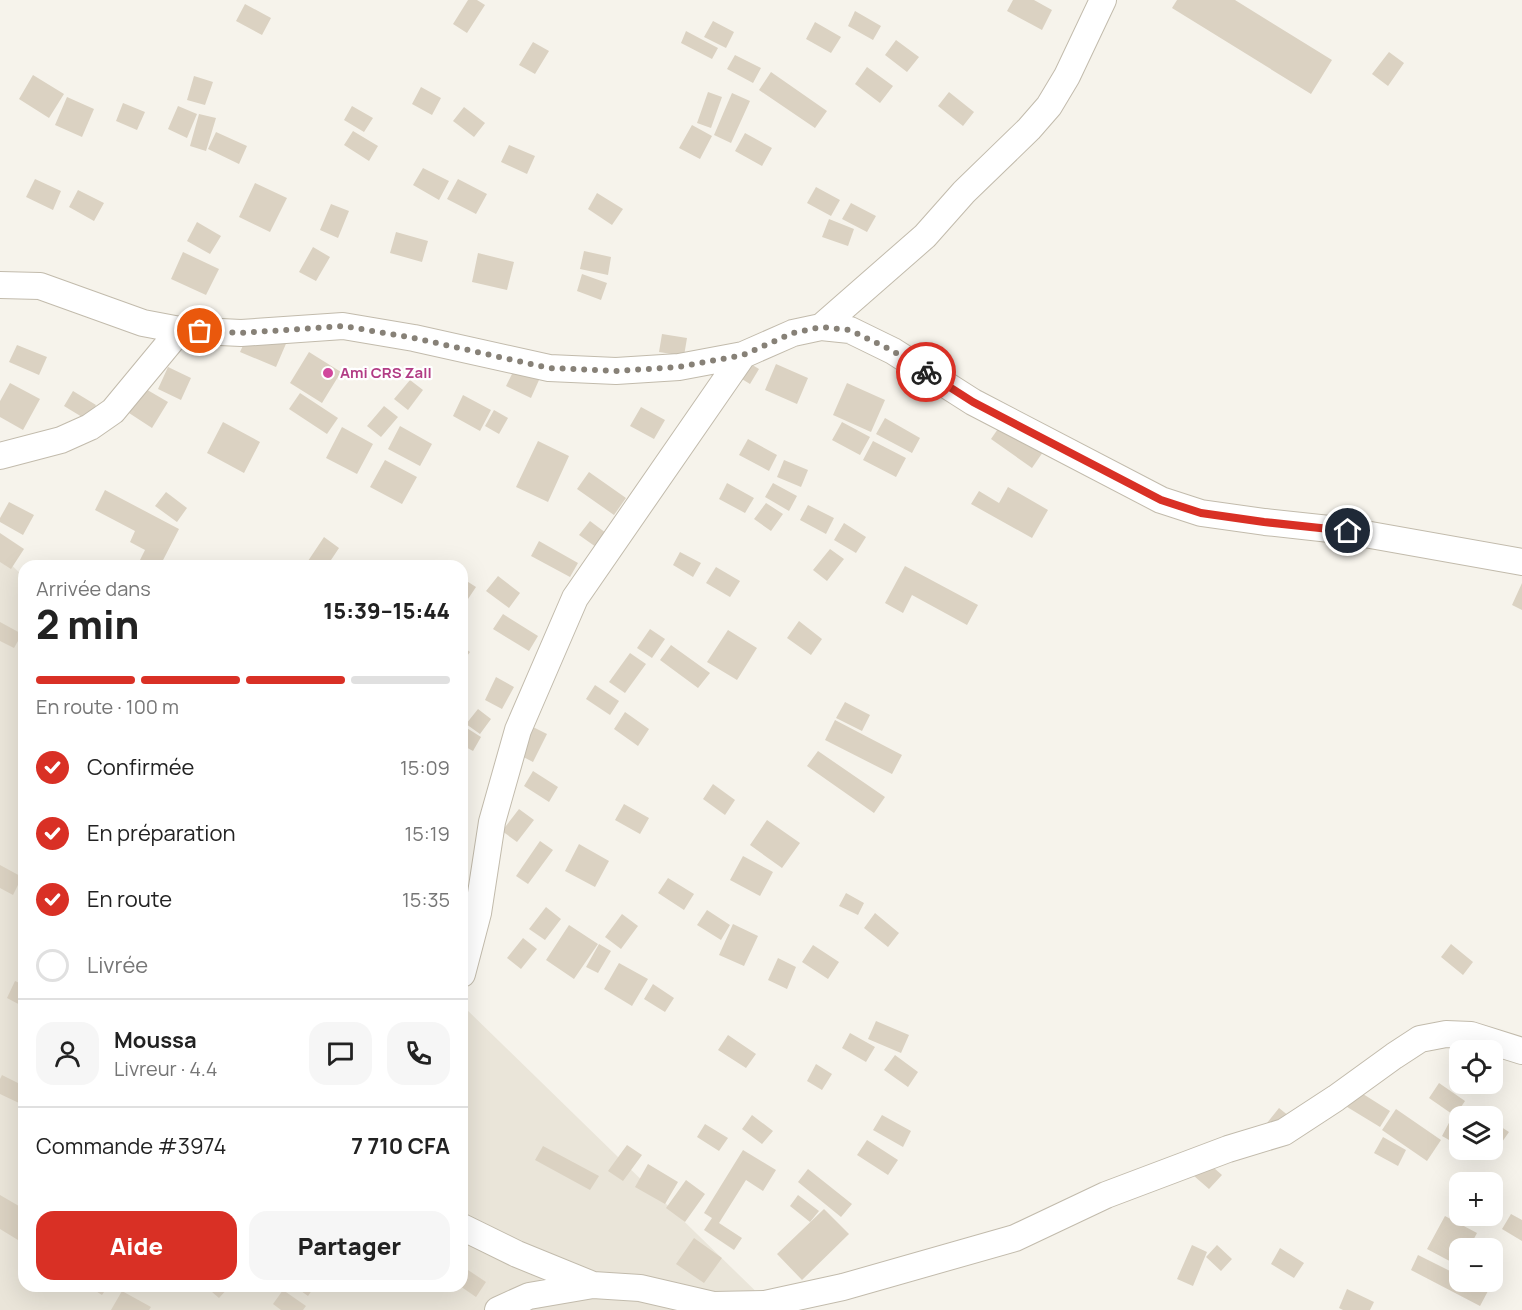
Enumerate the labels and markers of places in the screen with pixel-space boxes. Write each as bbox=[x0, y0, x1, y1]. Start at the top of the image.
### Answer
pin bbox=[174, 305, 225, 356]
place label: Ami CRS Zall bbox=[340, 362, 432, 383]
marker: Ami CRS Zall bbox=[321, 366, 335, 380]
pin bbox=[1322, 505, 1373, 556]

